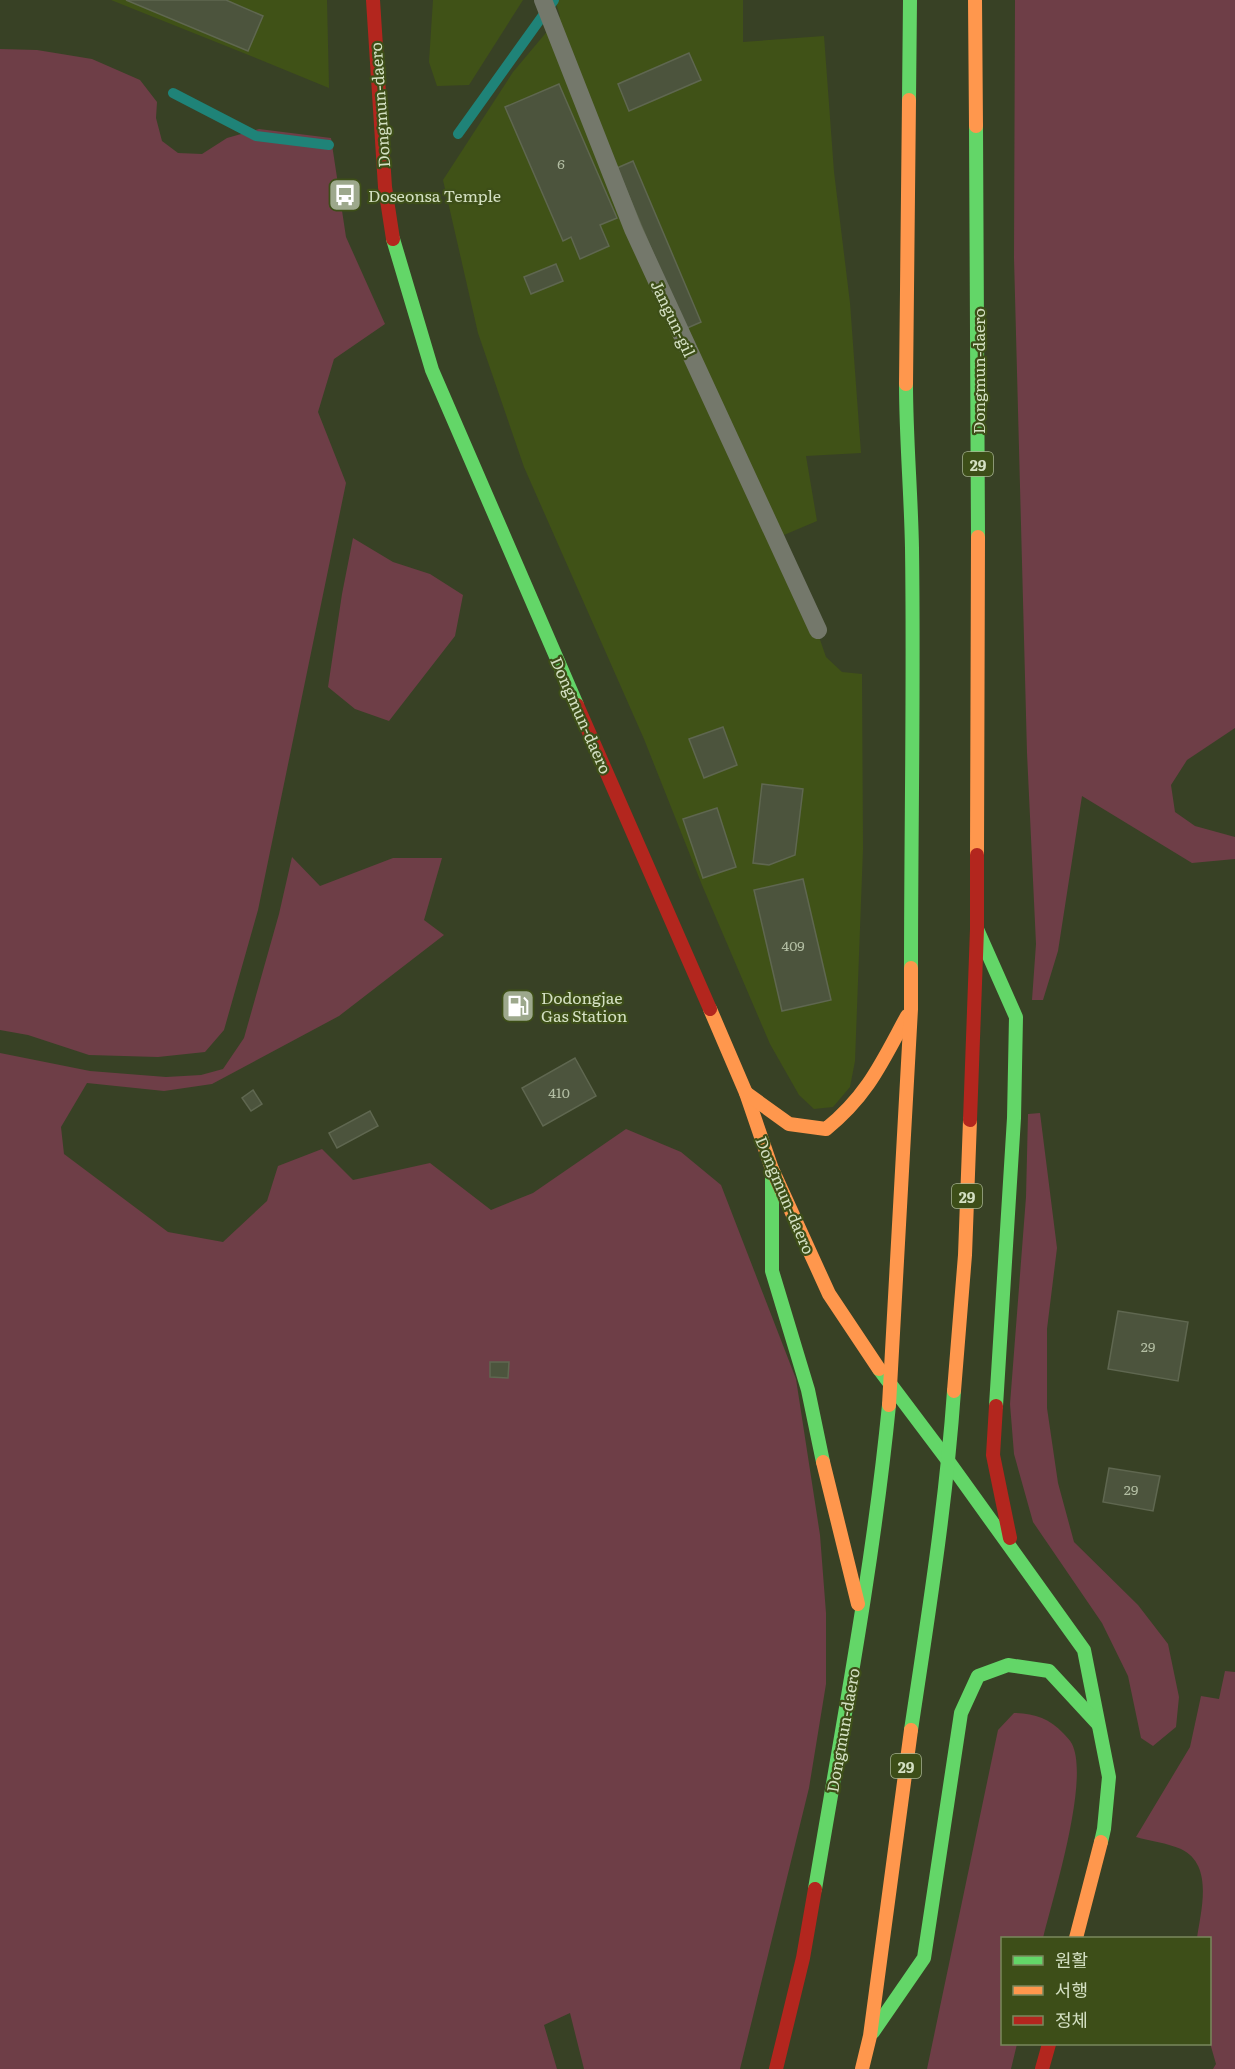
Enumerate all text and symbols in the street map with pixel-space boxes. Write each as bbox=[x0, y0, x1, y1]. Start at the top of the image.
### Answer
street label: Dongmun-daero bbox=[363, 41, 395, 169]
house number: 6 bbox=[557, 153, 565, 173]
bus stop icon: Doseonsa Temple bbox=[327, 177, 363, 213]
place label: Doseonsa Temple bbox=[368, 183, 501, 207]
street label: Jangun-gil bbox=[646, 276, 702, 360]
street label: Dongmun-daero bbox=[966, 308, 990, 434]
road number: 29 bbox=[963, 452, 993, 476]
street label: Dongmun-daero bbox=[545, 653, 619, 777]
house number: 409 bbox=[781, 935, 805, 955]
place label: Dodongjae Gas Station bbox=[541, 985, 628, 1027]
fuel station icon: Dodongjae Gas Station bbox=[500, 988, 536, 1024]
house number: 410 bbox=[548, 1082, 570, 1102]
street label: Dongmun-daero bbox=[750, 1132, 822, 1258]
road number: 29 bbox=[952, 1184, 982, 1208]
house number: 29 bbox=[1141, 1336, 1155, 1356]
house number: 29 bbox=[1124, 1479, 1138, 1499]
street label: Dongmun-daero bbox=[819, 1666, 865, 1794]
road number: 29 bbox=[891, 1754, 921, 1778]
legend bbox=[1001, 1937, 1211, 2045]
text: 원활 bbox=[1055, 1946, 1088, 1973]
text: 서행 bbox=[1055, 1976, 1088, 2003]
text: 정체 bbox=[1055, 2006, 1088, 2033]

